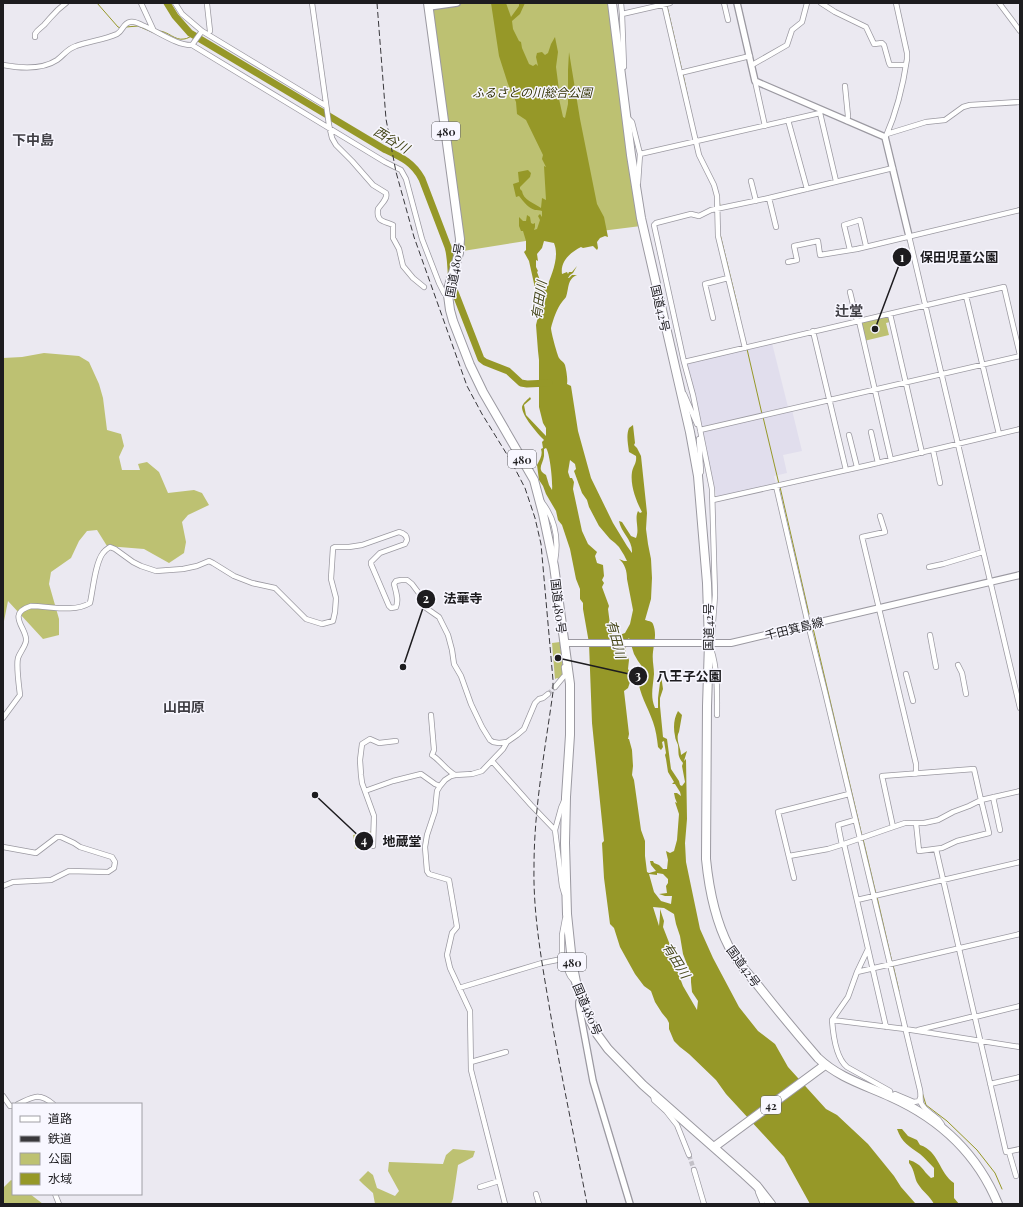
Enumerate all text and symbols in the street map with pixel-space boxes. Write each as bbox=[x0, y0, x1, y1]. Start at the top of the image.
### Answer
park label: ふるさとの川総合公園 bbox=[472, 84, 594, 100]
water label: 西谷川 bbox=[371, 122, 415, 157]
road number: 480 bbox=[432, 122, 460, 140]
district label: 下中島 bbox=[12, 130, 54, 149]
street label: 国道480号 bbox=[441, 241, 467, 299]
callout: 保田児童公園 bbox=[892, 245, 1006, 270]
text: 保田児童公園 bbox=[920, 248, 998, 265]
text: 1 bbox=[900, 249, 905, 265]
water label: 有田川 bbox=[527, 277, 550, 321]
street label: 国道42号 bbox=[648, 283, 674, 333]
district label: 辻堂 bbox=[835, 301, 863, 320]
road number: 480 bbox=[508, 450, 536, 468]
street label: 国道480号 bbox=[548, 578, 570, 634]
callout: 法華寺 bbox=[416, 586, 491, 611]
text: 法華寺 bbox=[443, 589, 483, 606]
text: 2 bbox=[423, 590, 429, 606]
street label: 国道42号 bbox=[700, 603, 716, 651]
street label: 千田箕島線 bbox=[763, 613, 825, 643]
water label: 有田川 bbox=[604, 618, 631, 662]
callout: 八王子公園 bbox=[628, 664, 729, 689]
text: 3 bbox=[635, 667, 641, 683]
text: 八王子公園 bbox=[656, 667, 722, 684]
district label: 山田原 bbox=[163, 697, 205, 716]
callout: 地蔵堂 bbox=[354, 829, 429, 854]
text: 4 bbox=[361, 832, 367, 848]
text: 地蔵堂 bbox=[382, 832, 422, 849]
water label: 有田川 bbox=[659, 939, 696, 983]
street label: 国道42号 bbox=[724, 942, 764, 990]
road number: 480 bbox=[558, 953, 586, 971]
street label: 国道480号 bbox=[570, 980, 606, 1038]
road number: 42 bbox=[761, 1096, 781, 1114]
legend bbox=[12, 1103, 142, 1195]
text: 道路 bbox=[48, 1110, 72, 1126]
text: 鉄道 bbox=[48, 1130, 72, 1146]
text: 公園 bbox=[48, 1150, 72, 1166]
text: 水域 bbox=[48, 1170, 72, 1186]

